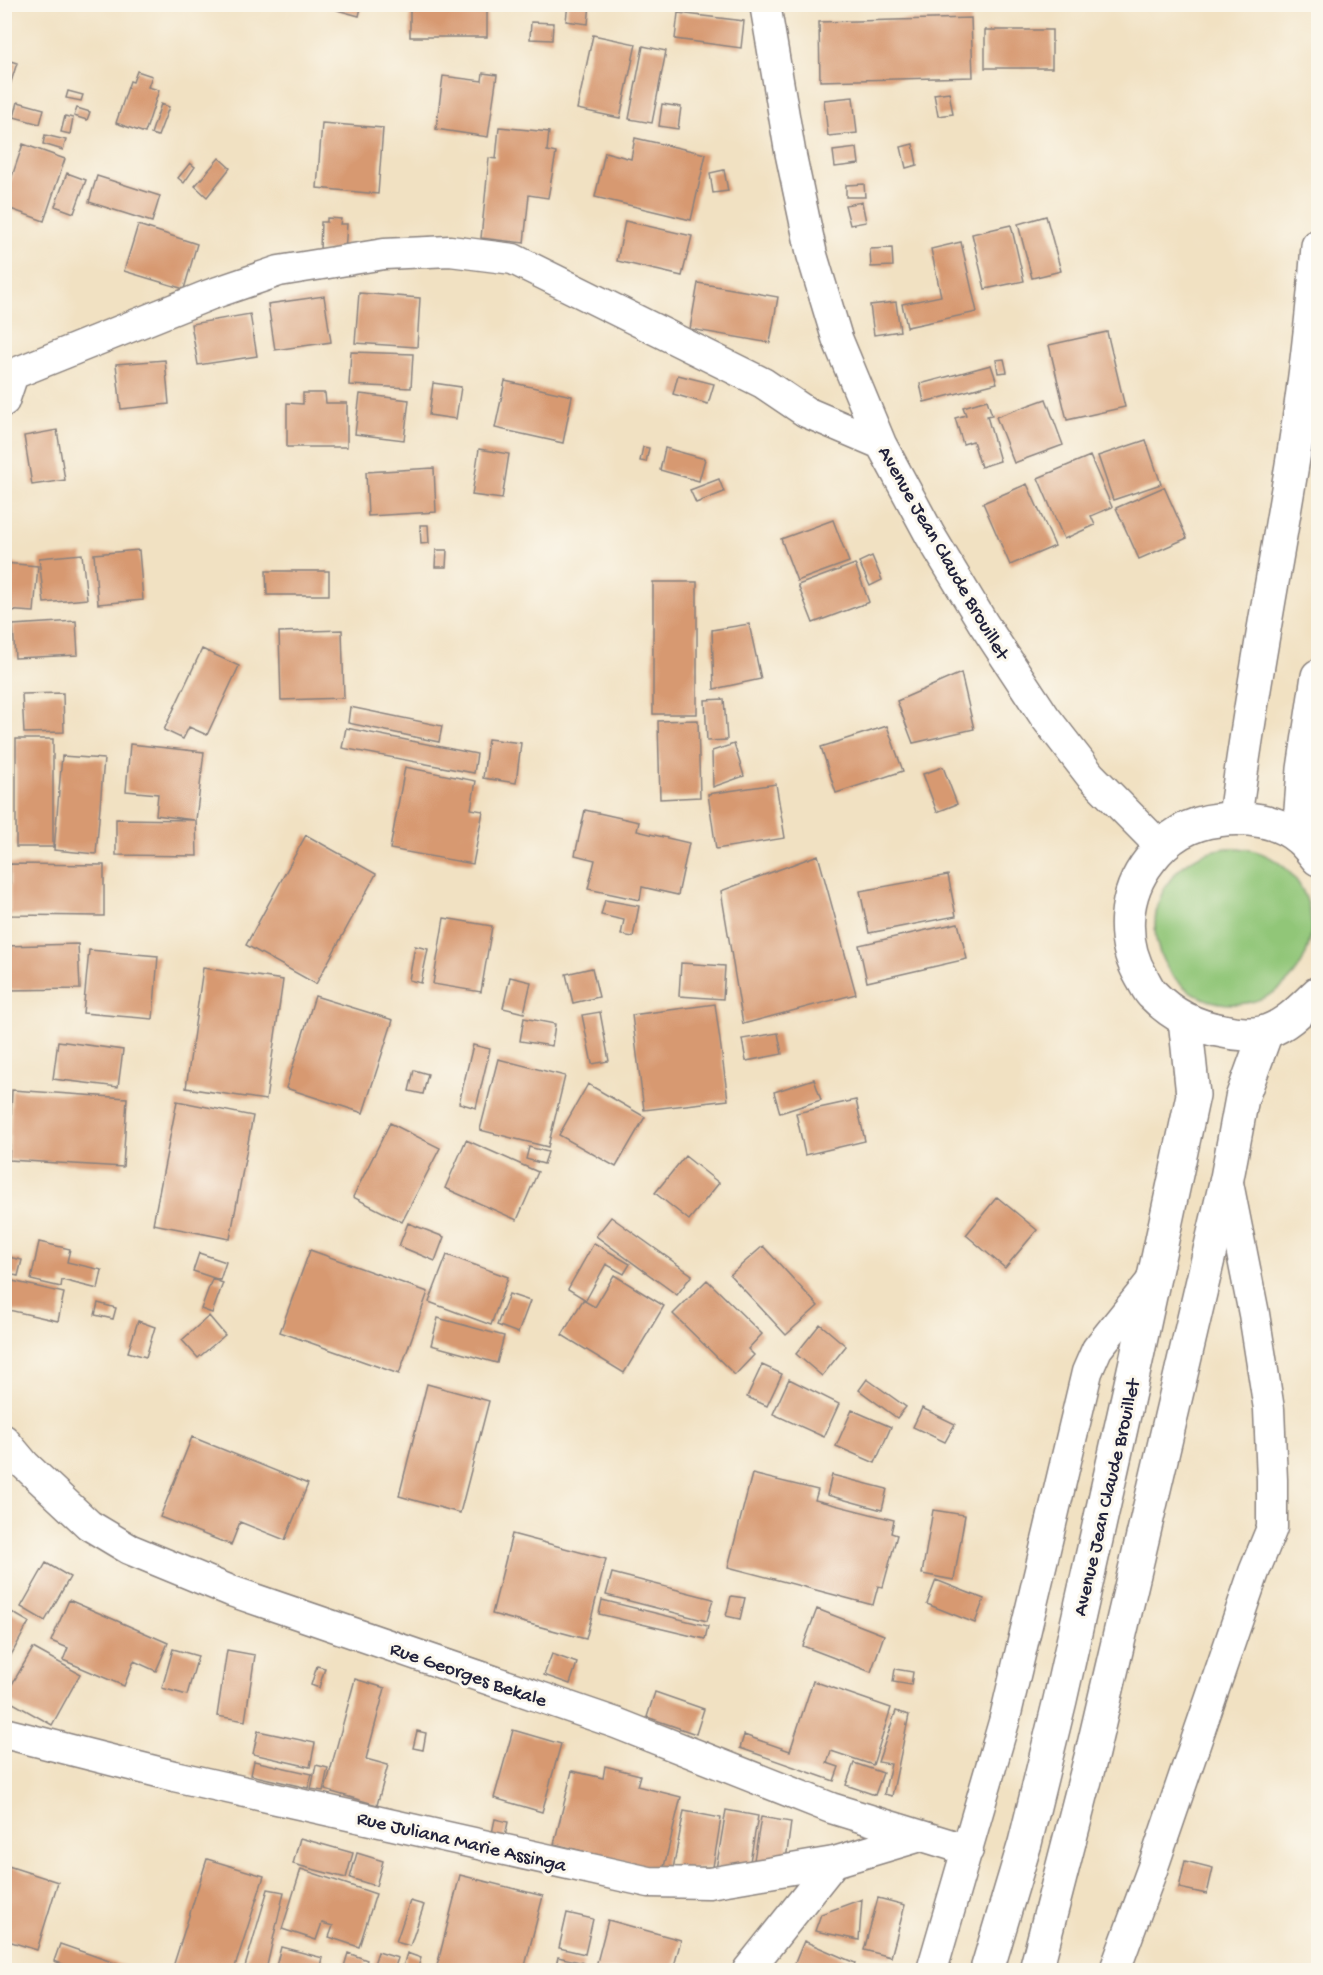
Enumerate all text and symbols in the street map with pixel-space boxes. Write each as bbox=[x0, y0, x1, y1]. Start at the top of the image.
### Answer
street label: Avenue Jean Claude Brouillet bbox=[871, 443, 1013, 666]
street label: Avenue Jean Claude Brouillet bbox=[1070, 1375, 1147, 1618]
street label: Rue Georges Bekale bbox=[386, 1639, 550, 1714]
street label: Rue Juliana Marie Assinga bbox=[354, 1808, 569, 1879]

